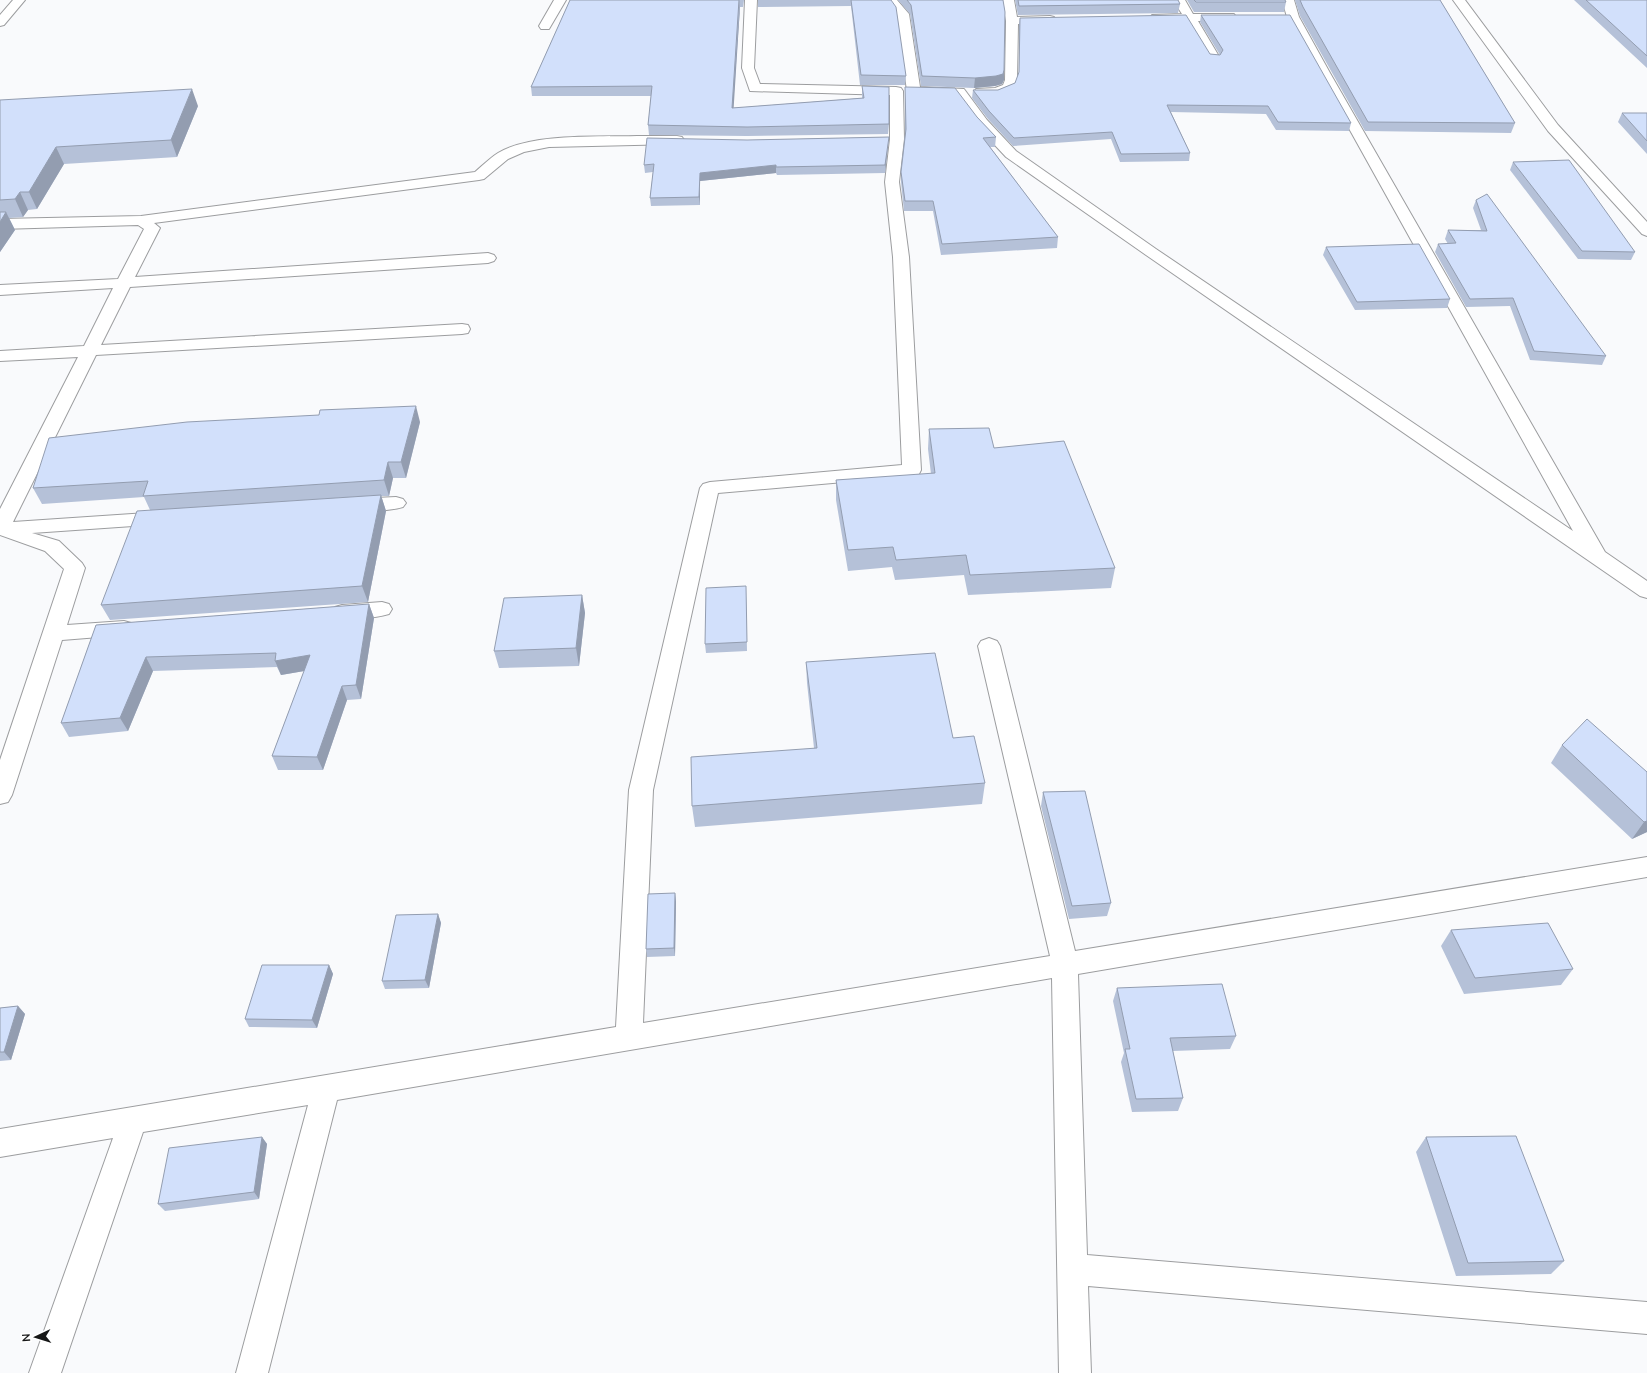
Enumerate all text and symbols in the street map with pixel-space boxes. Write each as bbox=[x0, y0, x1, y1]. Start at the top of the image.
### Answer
north arrow bbox=[16, 1317, 56, 1357]
text: N bbox=[19, 1333, 34, 1342]

